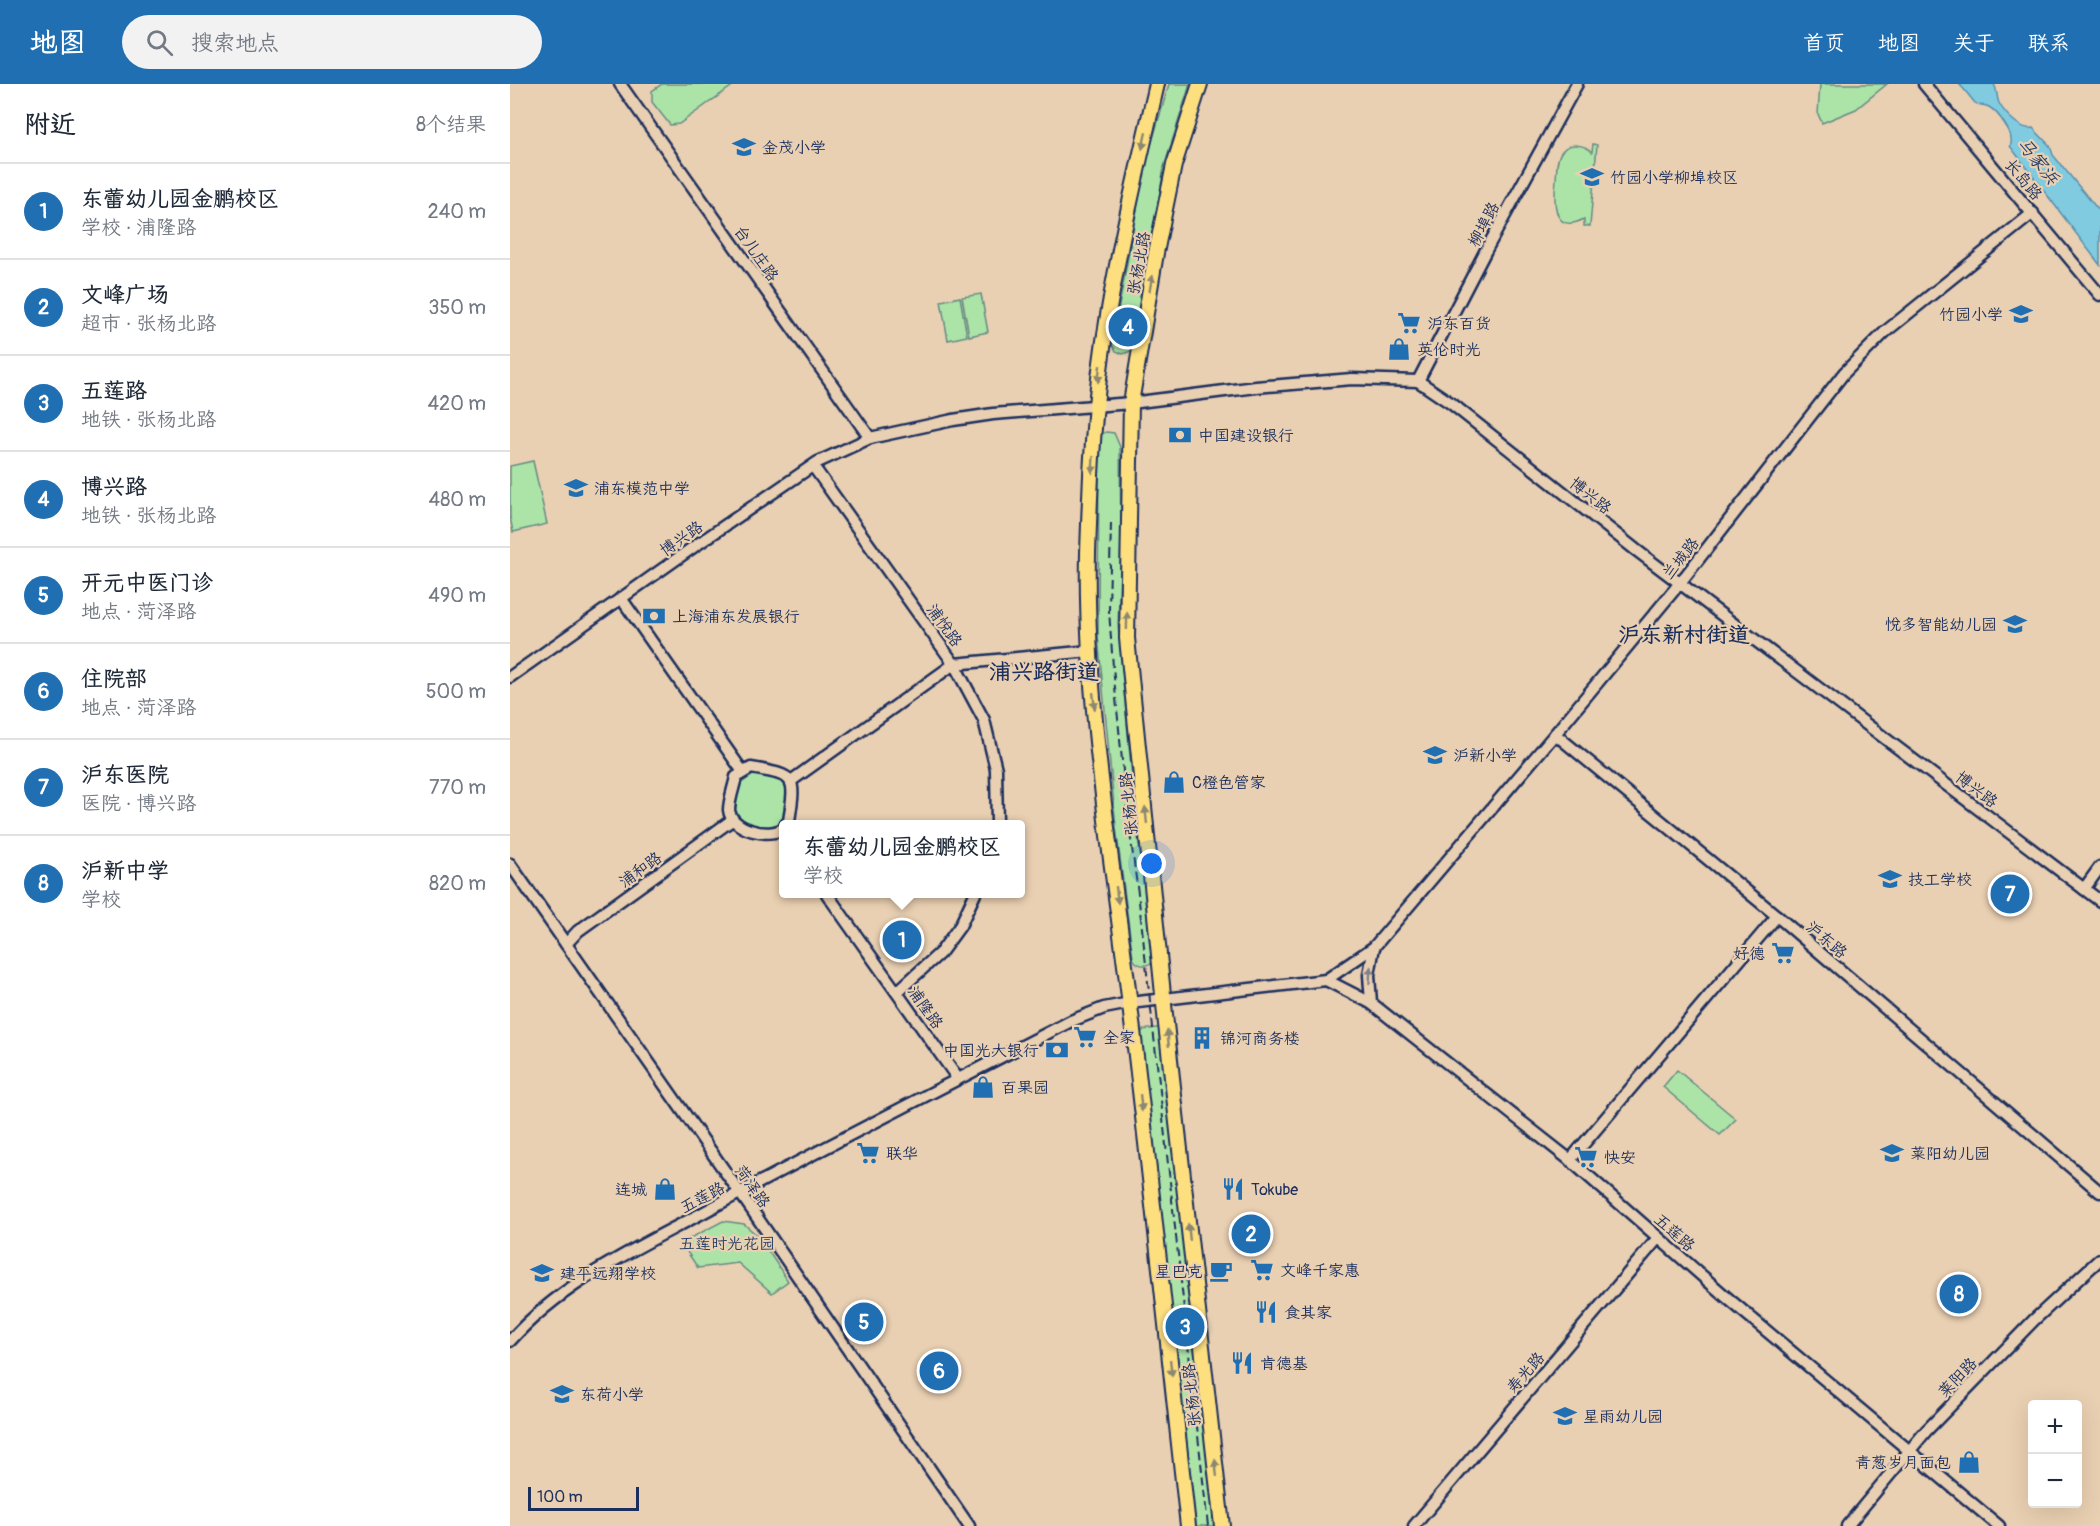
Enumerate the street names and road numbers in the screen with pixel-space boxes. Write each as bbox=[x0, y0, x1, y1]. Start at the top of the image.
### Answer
street label: 长岛路 bbox=[2000, 155, 2046, 204]
street label: 柳埠路 bbox=[1464, 199, 1504, 250]
street label: 台儿庄路 bbox=[730, 222, 783, 286]
street label: 张杨北路 bbox=[1124, 230, 1154, 296]
street label: 博兴路 bbox=[1565, 473, 1615, 518]
street label: 博兴路 bbox=[656, 517, 707, 561]
street label: 兰城路 bbox=[1658, 534, 1703, 584]
street label: 浦悦路 bbox=[922, 600, 966, 651]
street label: 博兴路 bbox=[1951, 767, 2002, 812]
street label: 张杨北路 bbox=[1116, 771, 1142, 837]
street label: 浦和路 bbox=[615, 848, 666, 892]
street label: 沪东路 bbox=[1802, 917, 1851, 963]
street label: 浦隆路 bbox=[903, 982, 947, 1033]
street label: 菏泽路 bbox=[730, 1161, 774, 1212]
street label: 五莲路 bbox=[677, 1178, 728, 1218]
street label: 五莲路 bbox=[1650, 1209, 1699, 1256]
street label: 寿光路 bbox=[1502, 1348, 1549, 1397]
street label: 莱阳路 bbox=[1934, 1353, 1982, 1402]
street label: 张杨北路 bbox=[1179, 1362, 1205, 1428]

